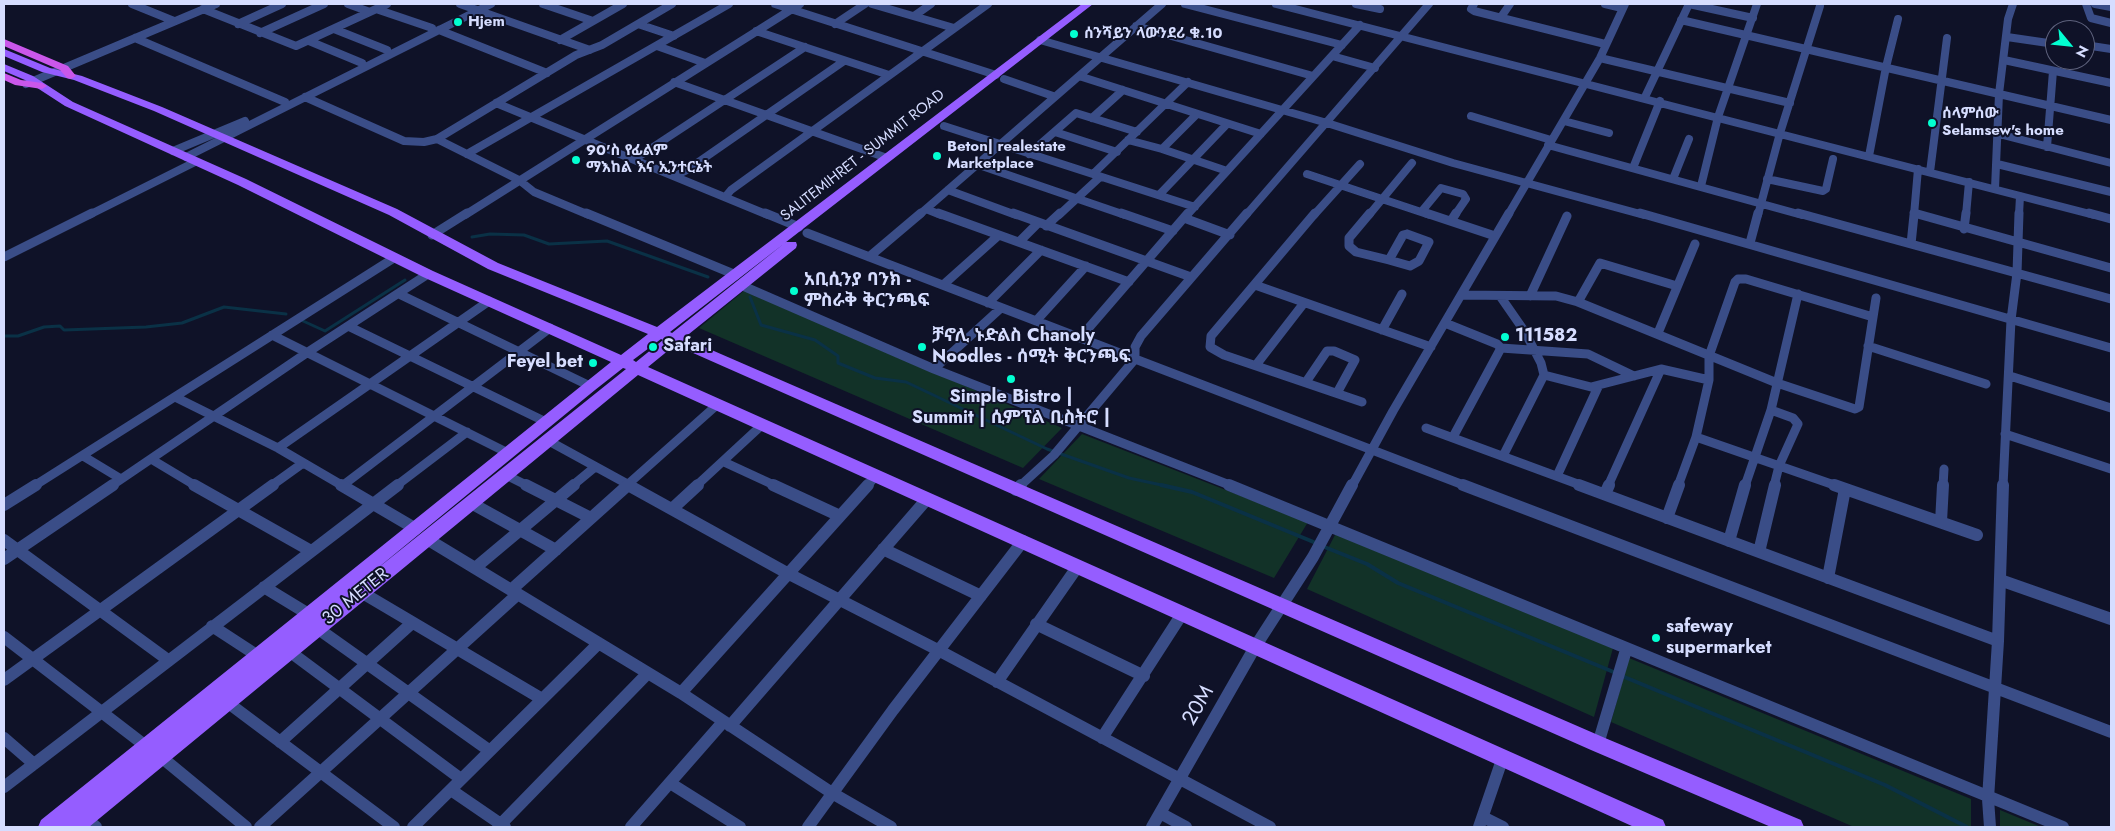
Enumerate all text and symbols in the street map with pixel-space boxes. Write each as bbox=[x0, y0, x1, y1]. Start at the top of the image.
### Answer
place label: Hjem bbox=[468, 13, 505, 31]
marker: Hjem bbox=[452, 16, 464, 28]
north arrow bbox=[2045, 20, 2095, 70]
place label: ሰንሻይን ላውንደሪ ቁ.10 bbox=[1084, 25, 1222, 43]
marker: ሰንሻይን ላውንደሪ ቁ.10 bbox=[1068, 28, 1080, 40]
text: N bbox=[2071, 42, 2094, 61]
street label: SALITEMIHRET - SUMMIT ROAD bbox=[777, 86, 949, 226]
place label: ሰላምሰው Selamsew's home bbox=[1942, 105, 2064, 140]
marker: ሰላምሰው Selamsew's home bbox=[1926, 117, 1938, 129]
place label: Beton| realestate Marketplace bbox=[947, 138, 1066, 173]
place label: 90'ስ የፊልም ማእከል እና ኢንተርኔት bbox=[586, 142, 712, 177]
marker: Beton| realestate Marketplace bbox=[931, 150, 943, 162]
marker: 90'ስ የፊልም ማእከል እና ኢንተርኔት bbox=[570, 154, 582, 166]
place label: አቢሲንያ ባንክ - ምስራቅ ቅርንጫፍ bbox=[804, 270, 929, 312]
marker: አቢሲንያ ባንክ - ምስራቅ ቅርንጫፍ bbox=[788, 285, 800, 297]
place label: ቻኖሊ ኑድልስ Chanoly Noodles - ሰሚት ቅርንጫፍ bbox=[932, 326, 1131, 368]
place label: 111582 bbox=[1515, 326, 1577, 348]
marker: 111582 bbox=[1499, 331, 1511, 343]
place label: Safari bbox=[663, 336, 712, 358]
marker: Safari bbox=[647, 341, 659, 353]
marker: ቻኖሊ ኑድልስ Chanoly Noodles - ሰሚት ቅርንጫፍ bbox=[916, 341, 928, 353]
place label: Feyel bet bbox=[507, 352, 583, 374]
marker: Feyel bet bbox=[587, 357, 599, 369]
marker: Simple Bistro | Summit | ሲምፕል ቢስትሮ | bbox=[1005, 373, 1017, 385]
place label: Simple Bistro | Summit | ሲምፕል ቢስትሮ | bbox=[912, 387, 1110, 429]
street label: 30 METER bbox=[319, 564, 393, 630]
place label: safeway supermarket bbox=[1666, 617, 1771, 660]
marker: safeway supermarket bbox=[1650, 632, 1662, 644]
street label: 20M bbox=[1178, 682, 1220, 730]

